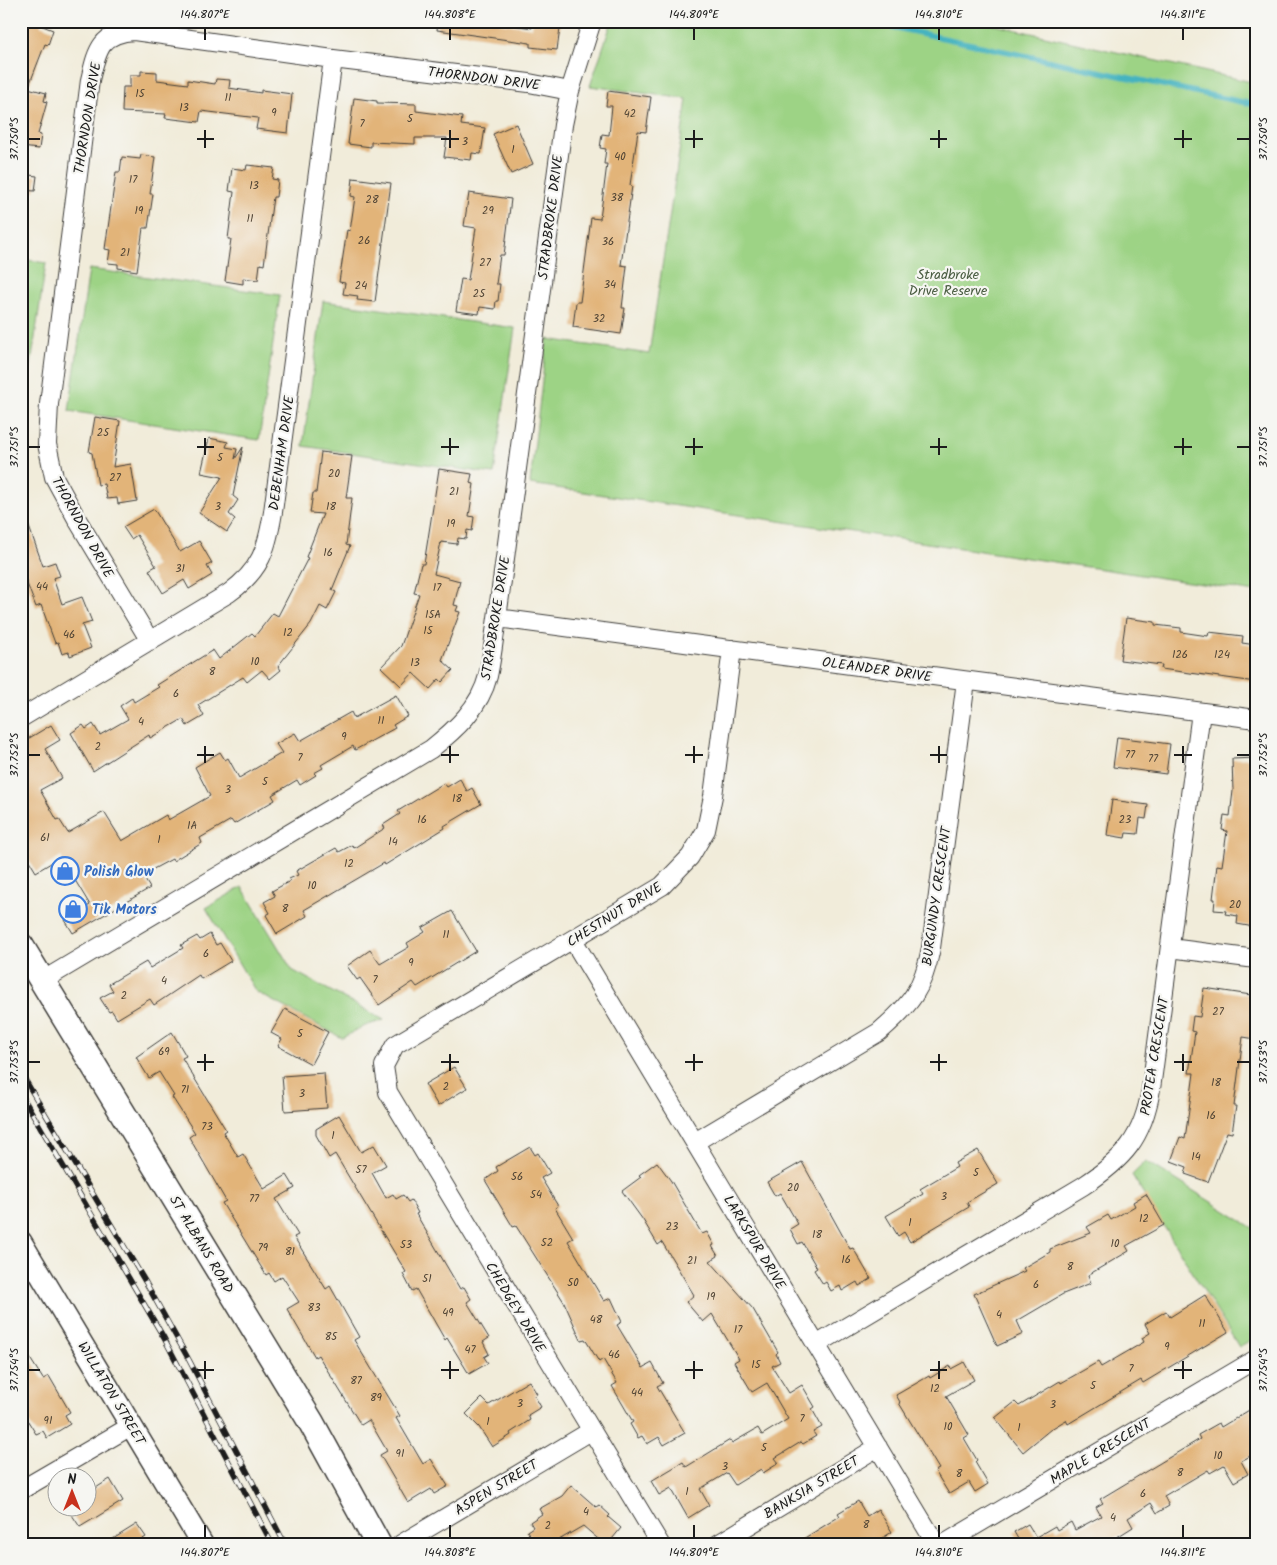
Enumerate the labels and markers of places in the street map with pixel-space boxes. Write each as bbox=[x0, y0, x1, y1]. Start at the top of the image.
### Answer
shop icon: Polish Glow bbox=[50, 856, 80, 886]
place label: Polish Glow bbox=[84, 861, 155, 883]
shop icon: Tik Motors bbox=[58, 894, 88, 924]
place label: Tik Motors bbox=[92, 899, 157, 921]

